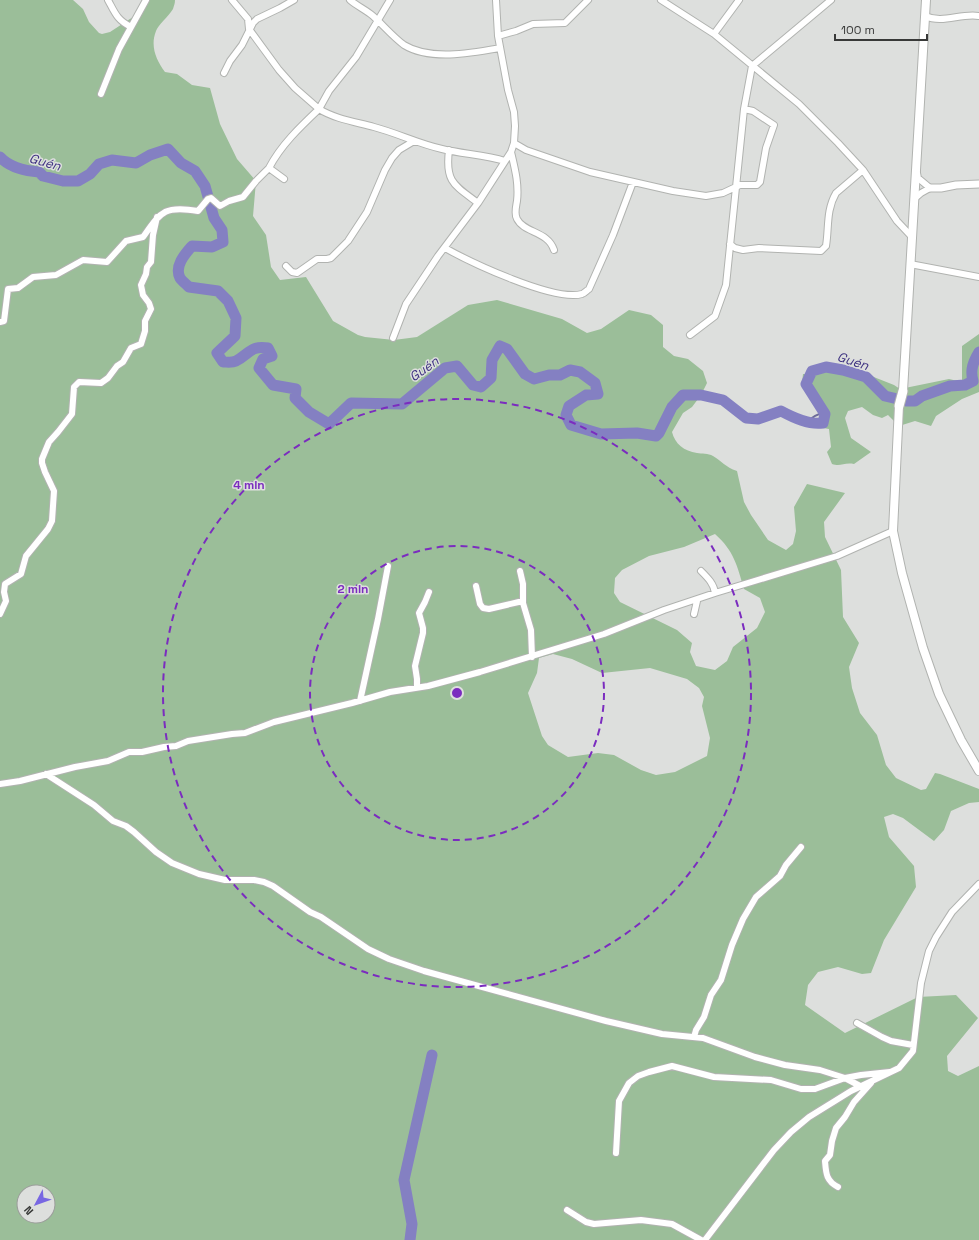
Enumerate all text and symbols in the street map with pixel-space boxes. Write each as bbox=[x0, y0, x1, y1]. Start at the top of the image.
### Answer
scale bar bbox=[835, 16, 927, 42]
text: 100 m bbox=[841, 22, 875, 38]
water label: Guén bbox=[27, 149, 64, 175]
water label: Guén bbox=[835, 348, 872, 374]
water label: Guén bbox=[406, 352, 443, 385]
text: 4 min bbox=[233, 477, 265, 493]
text: 2 min bbox=[337, 581, 369, 597]
centre of rings bbox=[450, 686, 464, 700]
north arrow bbox=[16, 1184, 56, 1224]
text: N bbox=[21, 1203, 36, 1218]

